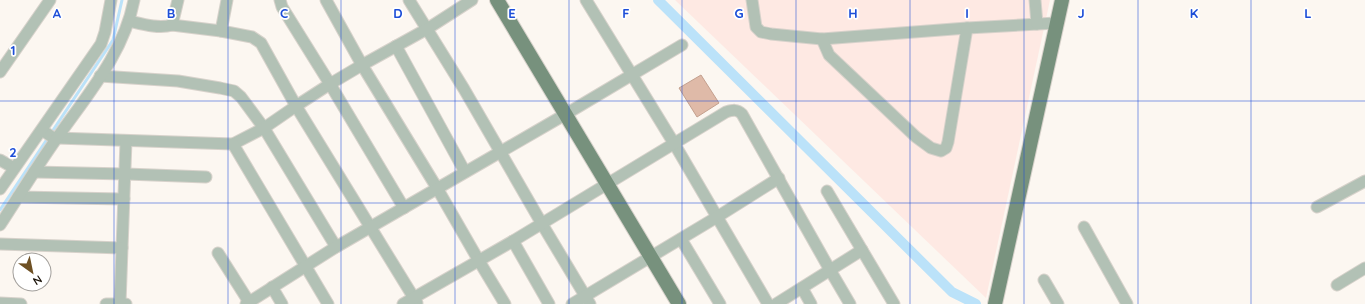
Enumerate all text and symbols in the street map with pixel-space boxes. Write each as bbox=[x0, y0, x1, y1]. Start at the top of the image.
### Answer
text: A bbox=[53, 5, 62, 21]
text: B bbox=[167, 5, 175, 21]
text: C bbox=[280, 5, 288, 21]
text: D bbox=[393, 5, 403, 21]
text: E bbox=[508, 5, 516, 21]
text: F bbox=[622, 5, 630, 21]
text: G bbox=[734, 5, 744, 21]
text: H bbox=[848, 5, 858, 21]
text: I bbox=[965, 5, 969, 21]
text: J bbox=[1077, 5, 1085, 21]
text: K bbox=[1190, 5, 1199, 21]
text: L bbox=[1304, 5, 1312, 21]
text: 1 bbox=[10, 42, 16, 58]
text: 2 bbox=[9, 144, 17, 160]
north arrow bbox=[12, 252, 52, 292]
text: N bbox=[30, 272, 45, 288]

